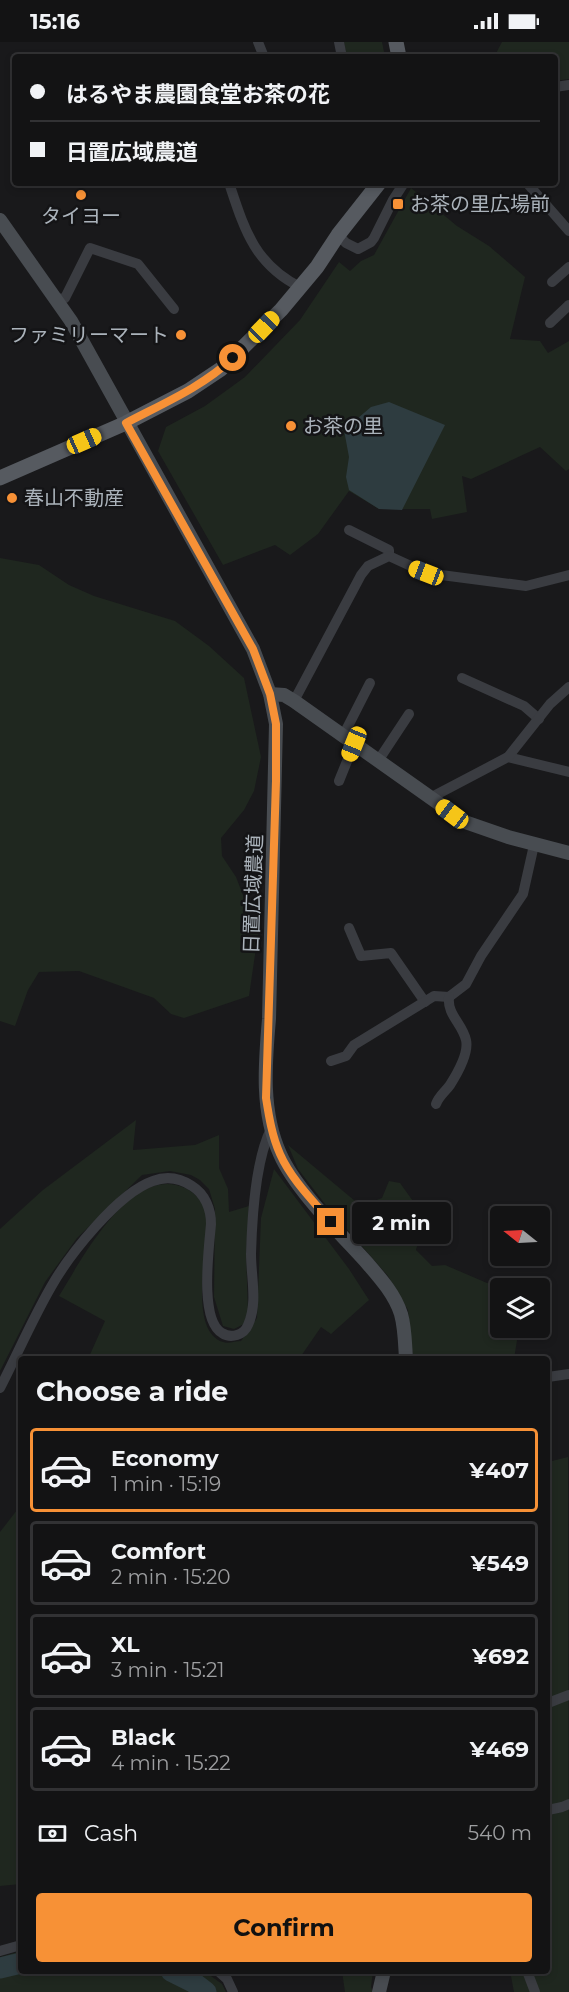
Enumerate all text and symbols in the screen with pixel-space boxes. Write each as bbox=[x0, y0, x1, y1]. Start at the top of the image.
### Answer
text: 15:16 bbox=[30, 8, 80, 35]
text: はるやま農園食堂お茶の花 bbox=[66, 81, 330, 108]
text: 日置広域農道 bbox=[66, 139, 198, 166]
marker: タイヨー bbox=[74, 188, 88, 202]
place label: お茶の里広場前 bbox=[410, 192, 550, 216]
marker: お茶の里広場前 bbox=[391, 197, 405, 211]
place label: タイヨー bbox=[41, 204, 121, 228]
car bbox=[245, 308, 283, 346]
place label: ファミリーマート bbox=[9, 323, 169, 347]
marker: ファミリーマート bbox=[174, 328, 188, 342]
route start bbox=[219, 344, 246, 371]
place label: お茶の里 bbox=[303, 414, 383, 438]
marker: お茶の里 bbox=[284, 419, 298, 433]
car bbox=[64, 425, 104, 457]
place label: 春山不動産 bbox=[24, 486, 124, 510]
marker: 春山不動産 bbox=[5, 491, 19, 505]
car bbox=[406, 558, 446, 588]
car bbox=[339, 724, 369, 764]
car bbox=[432, 796, 472, 832]
street label: 日置広域農道 bbox=[239, 834, 267, 954]
callout: 2 min bbox=[352, 1201, 451, 1243]
north arrow bbox=[490, 1206, 550, 1266]
map controls bbox=[490, 1206, 550, 1338]
route end bbox=[317, 1208, 344, 1235]
text: 2 min bbox=[372, 1211, 431, 1235]
button: layers bbox=[490, 1278, 550, 1338]
text: Choose a ride bbox=[36, 1375, 228, 1408]
icon: car bbox=[39, 1443, 93, 1497]
text: Economy bbox=[111, 1445, 219, 1472]
text: ¥407 bbox=[469, 1457, 529, 1484]
text: 1 min · 15:19 bbox=[111, 1472, 221, 1496]
icon: car bbox=[39, 1536, 93, 1590]
text: Comfort bbox=[111, 1538, 206, 1565]
text: ¥549 bbox=[471, 1550, 529, 1577]
text: 2 min · 15:20 bbox=[111, 1565, 231, 1589]
icon: car bbox=[39, 1629, 93, 1683]
text: XL bbox=[111, 1631, 140, 1658]
text: ¥692 bbox=[472, 1643, 529, 1670]
text: 3 min · 15:21 bbox=[111, 1658, 225, 1682]
icon: car bbox=[39, 1722, 93, 1776]
text: Black bbox=[111, 1724, 175, 1751]
text: ¥469 bbox=[470, 1736, 529, 1763]
text: 4 min · 15:22 bbox=[111, 1751, 231, 1775]
icon: cash bbox=[36, 1817, 69, 1850]
text: Cash bbox=[84, 1820, 138, 1847]
text: 540 m bbox=[468, 1821, 532, 1845]
button: Confirm bbox=[36, 1893, 532, 1962]

